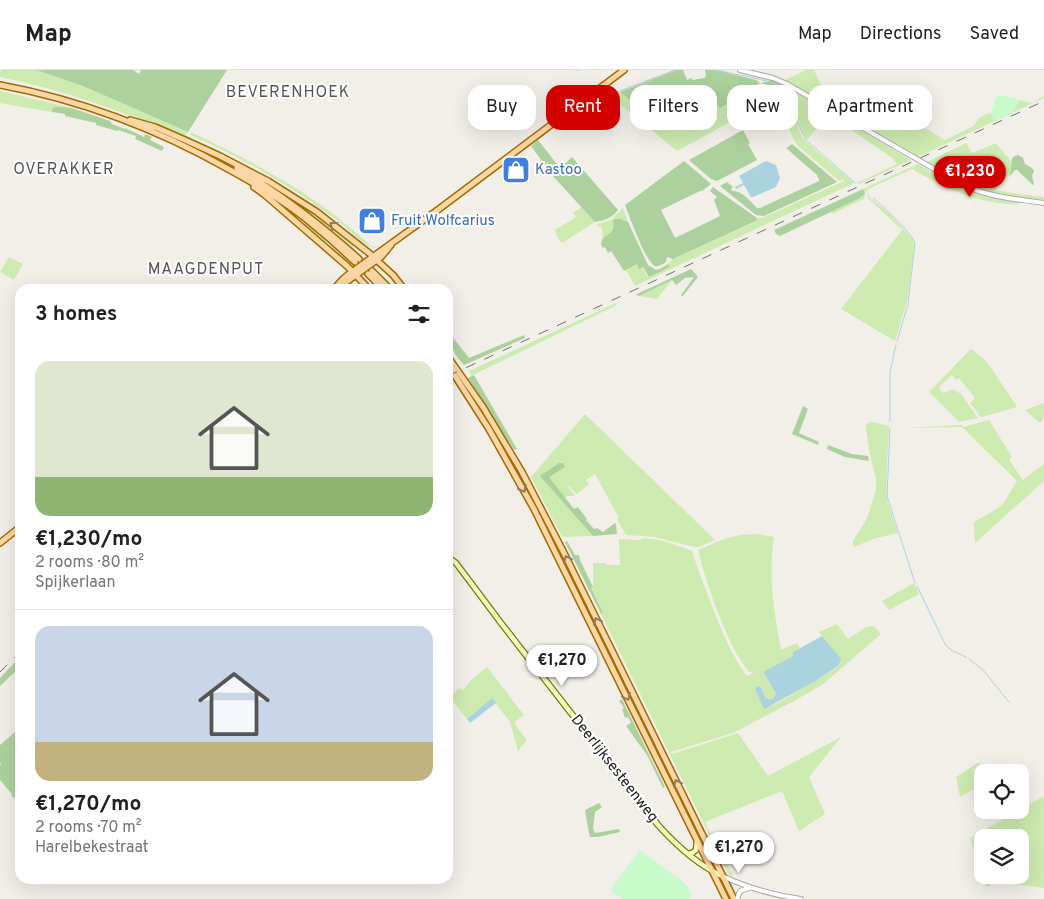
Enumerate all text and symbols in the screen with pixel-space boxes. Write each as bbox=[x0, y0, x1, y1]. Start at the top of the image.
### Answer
text: Map bbox=[25, 20, 72, 50]
text: Map bbox=[798, 23, 832, 46]
text: Directions bbox=[860, 23, 942, 46]
text: Saved bbox=[970, 23, 1019, 46]
district label: BEVERENHOEK bbox=[226, 83, 350, 103]
chip: Buy bbox=[468, 85, 536, 130]
chip: Rent bbox=[546, 85, 620, 130]
chip: Filters bbox=[630, 85, 717, 130]
chip: New bbox=[727, 85, 798, 130]
chip: Apartment bbox=[808, 85, 932, 130]
shop icon: Kastoo bbox=[501, 155, 531, 185]
pin: €1,230 bbox=[929, 156, 1011, 198]
district label: OVERAKKER bbox=[13, 160, 115, 180]
place label: Kastoo bbox=[535, 161, 582, 180]
text: €1,230 bbox=[945, 162, 995, 182]
shop icon: Fruit Wolfcarius bbox=[357, 206, 387, 236]
place label: Fruit Wolfcarius bbox=[391, 212, 495, 231]
one-way arrow bbox=[330, 222, 339, 230]
district label: MAAGDENPUT bbox=[148, 260, 264, 280]
icon: filters bbox=[405, 300, 433, 328]
text: 3 homes bbox=[35, 301, 117, 328]
icon: home bbox=[189, 393, 279, 483]
one-way arrow bbox=[517, 484, 527, 493]
text: €1,230/mo bbox=[35, 526, 143, 553]
text: 2 rooms · 80 m² bbox=[35, 553, 144, 573]
one-way arrow bbox=[563, 555, 573, 564]
text: Spijkerlaan bbox=[35, 573, 115, 593]
one-way arrow bbox=[593, 618, 603, 627]
pin: €1,270 bbox=[521, 644, 603, 687]
text: €1,270 bbox=[537, 651, 587, 671]
icon: home bbox=[189, 659, 279, 749]
one-way arrow bbox=[621, 692, 631, 701]
street label: Deerlijksesteenweg bbox=[566, 711, 662, 827]
map controls bbox=[974, 764, 1029, 884]
button: locate bbox=[974, 764, 1029, 819]
one-way arrow bbox=[672, 779, 683, 788]
text: €1,270/mo bbox=[35, 791, 141, 818]
text: 2 rooms · 70 m² bbox=[35, 818, 142, 838]
button: layers bbox=[974, 829, 1029, 884]
pin: €1,270 bbox=[698, 832, 780, 874]
text: Harelbekestraat bbox=[35, 838, 149, 858]
text: €1,270 bbox=[714, 838, 764, 858]

